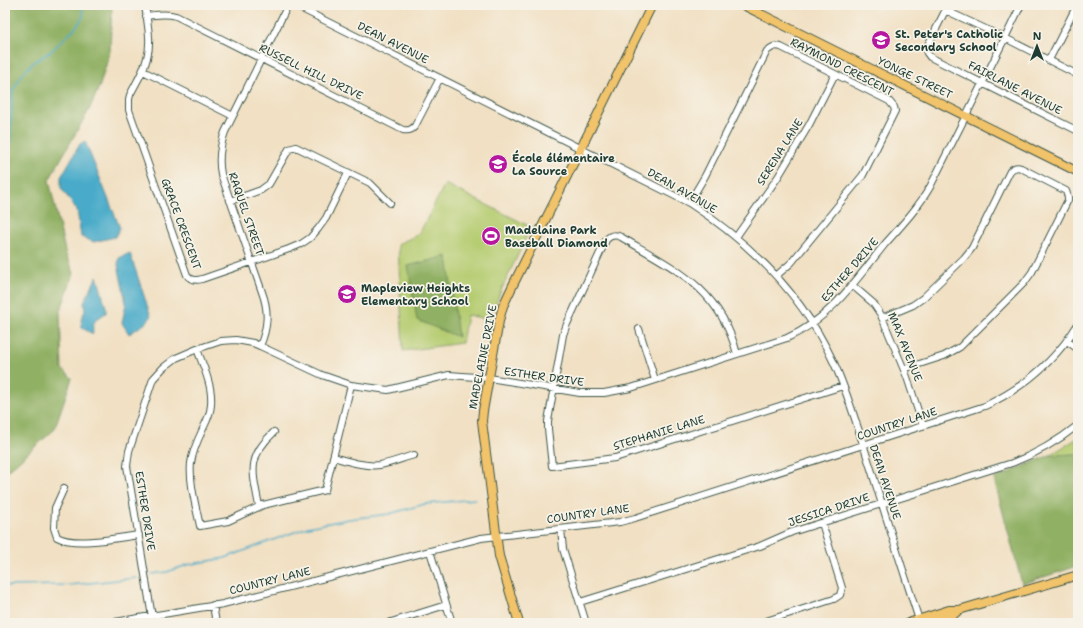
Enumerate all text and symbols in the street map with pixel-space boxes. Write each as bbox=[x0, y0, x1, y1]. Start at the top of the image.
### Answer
street label: DEAN AVENUE bbox=[355, 19, 431, 67]
north arrow bbox=[1017, 26, 1057, 66]
place label: St. Peter's Catholic Secondary School bbox=[895, 27, 1003, 55]
school or university icon: St. Peter's Catholic Secondary School bbox=[870, 29, 892, 51]
text: N bbox=[1033, 29, 1042, 44]
street label: RAYMOND CRESCENT bbox=[788, 34, 897, 100]
street label: RUSSELL HILL DRIVE bbox=[257, 40, 366, 104]
street label: YONGE STREET bbox=[875, 53, 955, 103]
street label: FAIRLANE AVENUE bbox=[965, 58, 1065, 118]
street label: SERENA LANE bbox=[753, 116, 807, 188]
place label: École élémentaire La Source bbox=[512, 150, 615, 179]
school or university icon: École élémentaire La Source bbox=[487, 153, 509, 175]
street label: DEAN AVENUE bbox=[644, 165, 720, 217]
street label: RAQUEL STREET bbox=[225, 170, 267, 258]
street label: GRACE CRESCENT bbox=[158, 176, 205, 272]
place label: Madelaine Park Baseball Diamond bbox=[505, 223, 608, 251]
sports icon: Madelaine Park Baseball Diamond bbox=[480, 225, 502, 247]
street label: ESTHER DRIVE bbox=[818, 235, 882, 305]
place label: Mapleview Heights Elementary School bbox=[361, 281, 470, 309]
school or university icon: Mapleview Heights Elementary School bbox=[336, 283, 358, 305]
street label: MADELAINE DRIVE bbox=[466, 303, 501, 410]
street label: MAX AVENUE bbox=[884, 310, 926, 384]
street label: ESTHER DRIVE bbox=[503, 364, 585, 390]
street label: COUNTRY LANE bbox=[855, 404, 939, 444]
street label: STEPHANIE LANE bbox=[611, 412, 707, 454]
street label: DEAN AVENUE bbox=[866, 442, 904, 522]
street label: ESTHER DRIVE bbox=[131, 470, 159, 552]
street label: JESSICA DRIVE bbox=[786, 490, 872, 530]
street label: COUNTRY LANE bbox=[546, 501, 630, 527]
street label: COUNTRY LANE bbox=[228, 564, 312, 598]

